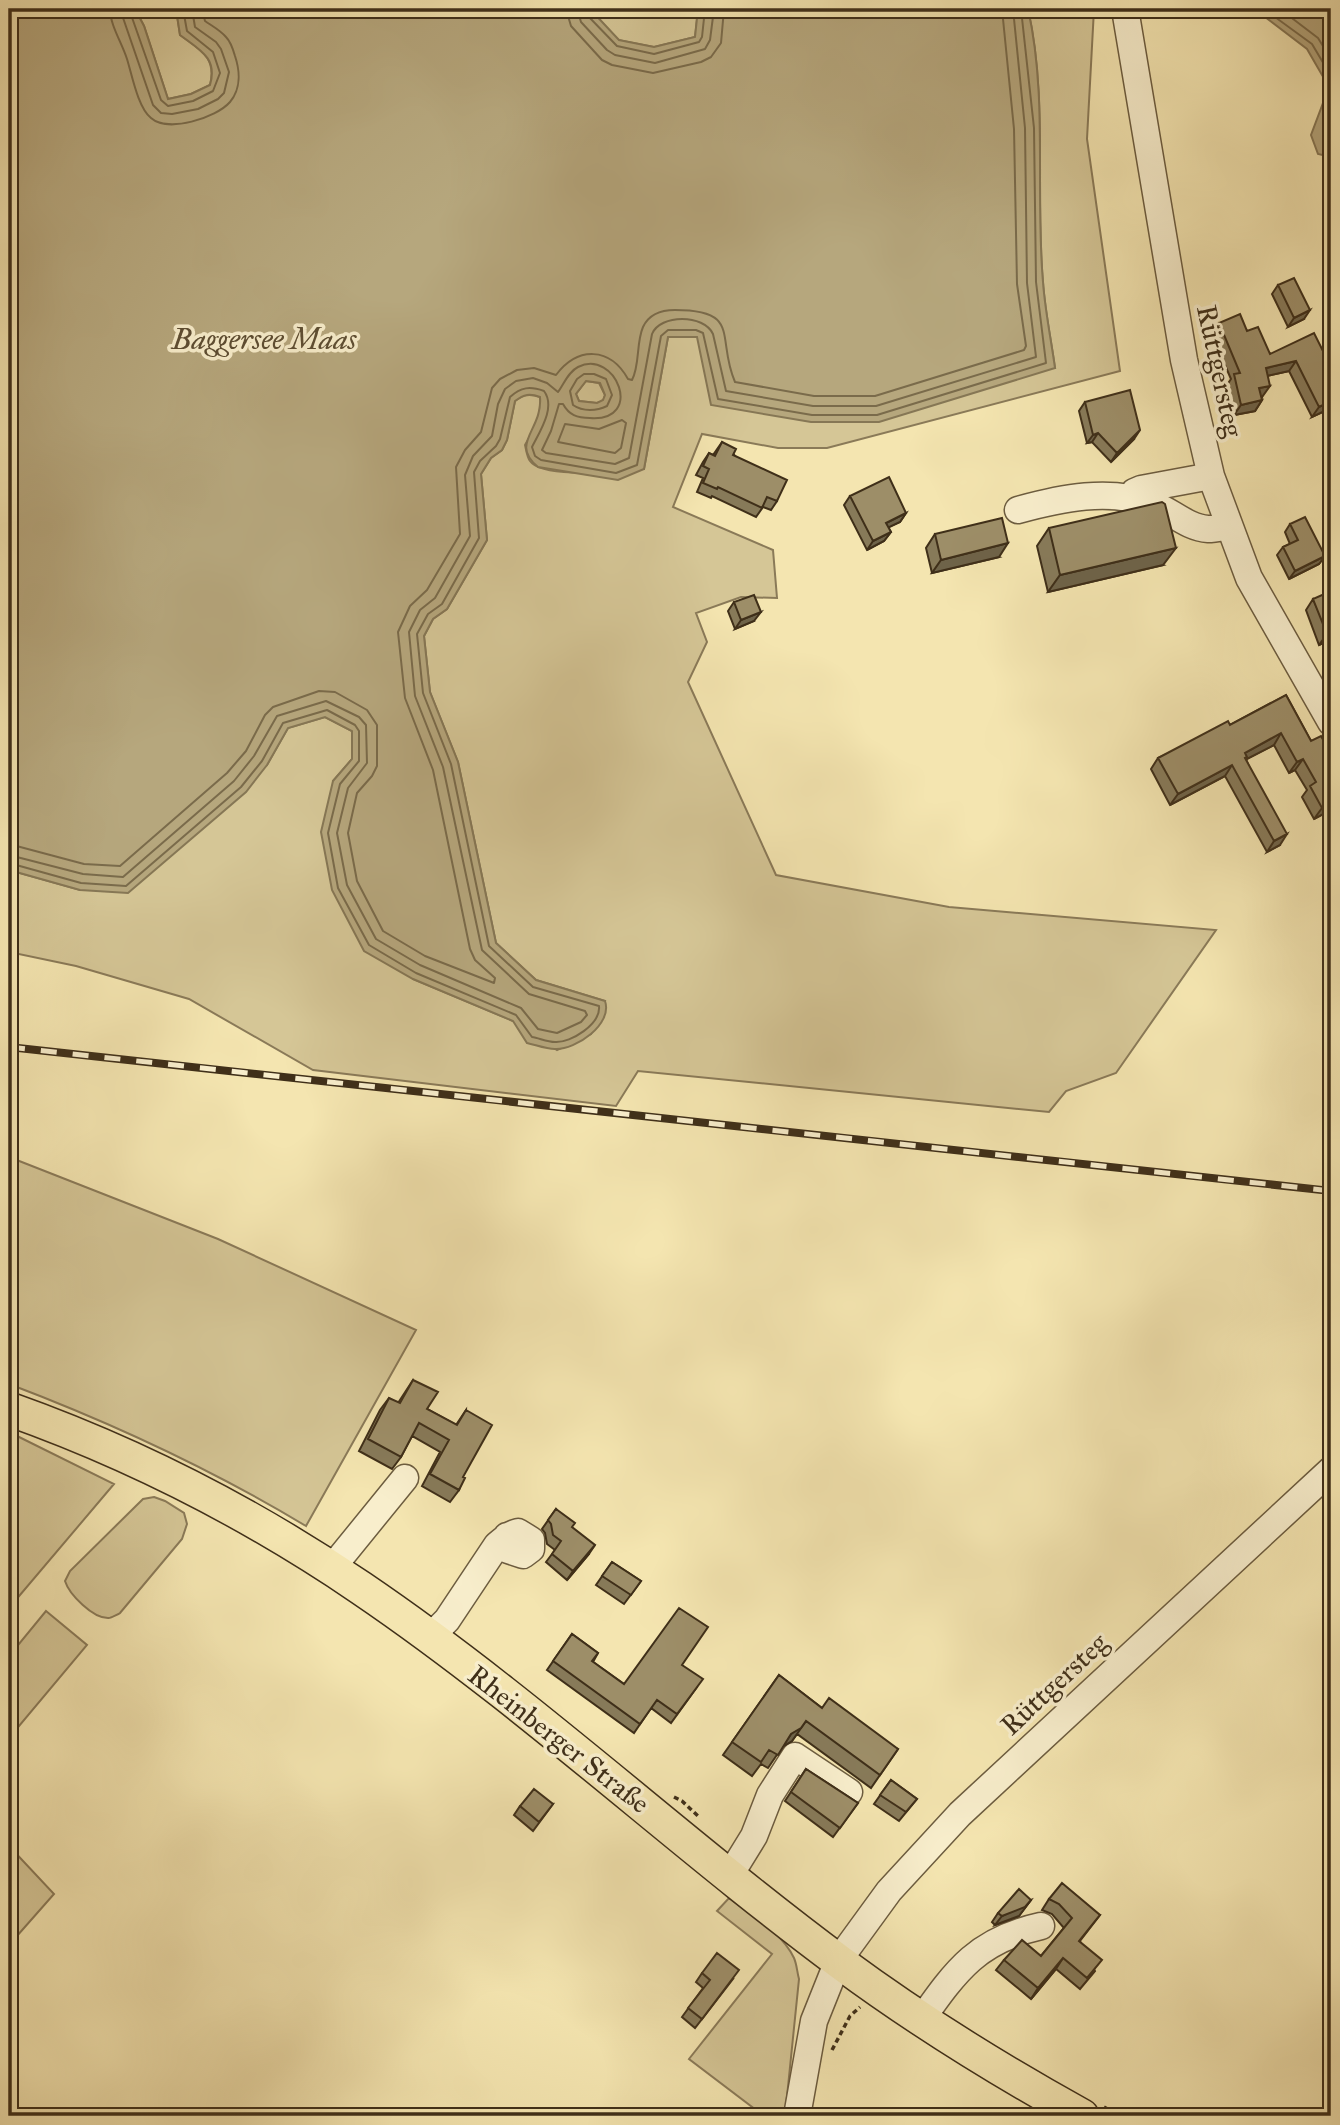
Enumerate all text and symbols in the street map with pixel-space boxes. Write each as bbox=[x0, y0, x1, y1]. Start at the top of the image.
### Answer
street label: Rüttgersteg bbox=[1189, 302, 1251, 441]
water label: Baggersee Maas bbox=[170, 321, 358, 357]
street label: Rüttgersteg bbox=[993, 1625, 1116, 1743]
street label: Rheinberger Straße bbox=[461, 1657, 657, 1821]

